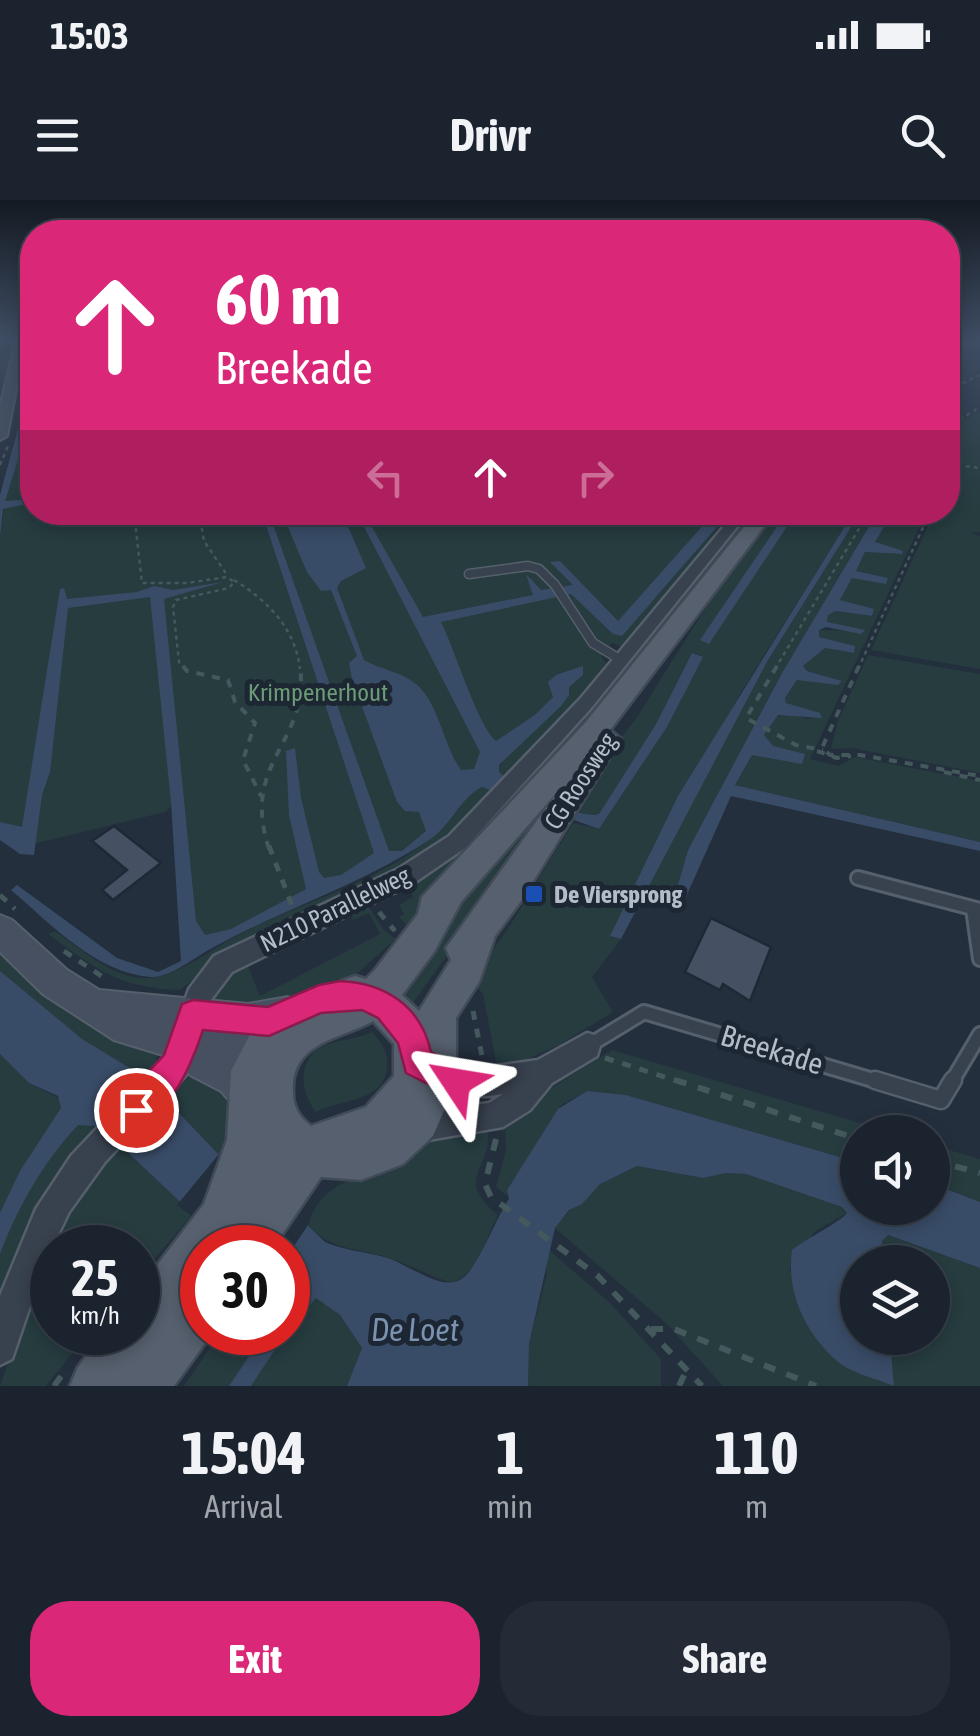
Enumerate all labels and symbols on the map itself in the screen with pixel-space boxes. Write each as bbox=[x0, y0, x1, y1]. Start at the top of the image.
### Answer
park label: Krimpenerhout bbox=[248, 678, 388, 706]
street label: CG Roosweg bbox=[539, 727, 622, 834]
street label: N210 Parallelweg bbox=[256, 861, 415, 957]
place label: De Viersprong bbox=[554, 880, 682, 908]
marker: De Viersprong bbox=[523, 883, 545, 905]
street label: Breekade bbox=[717, 1017, 828, 1081]
position arrow bbox=[404, 1030, 508, 1134]
pin bbox=[94, 1068, 179, 1153]
speed limit sign: 30 bbox=[180, 1225, 310, 1355]
water label: De Loet bbox=[371, 1311, 460, 1348]

